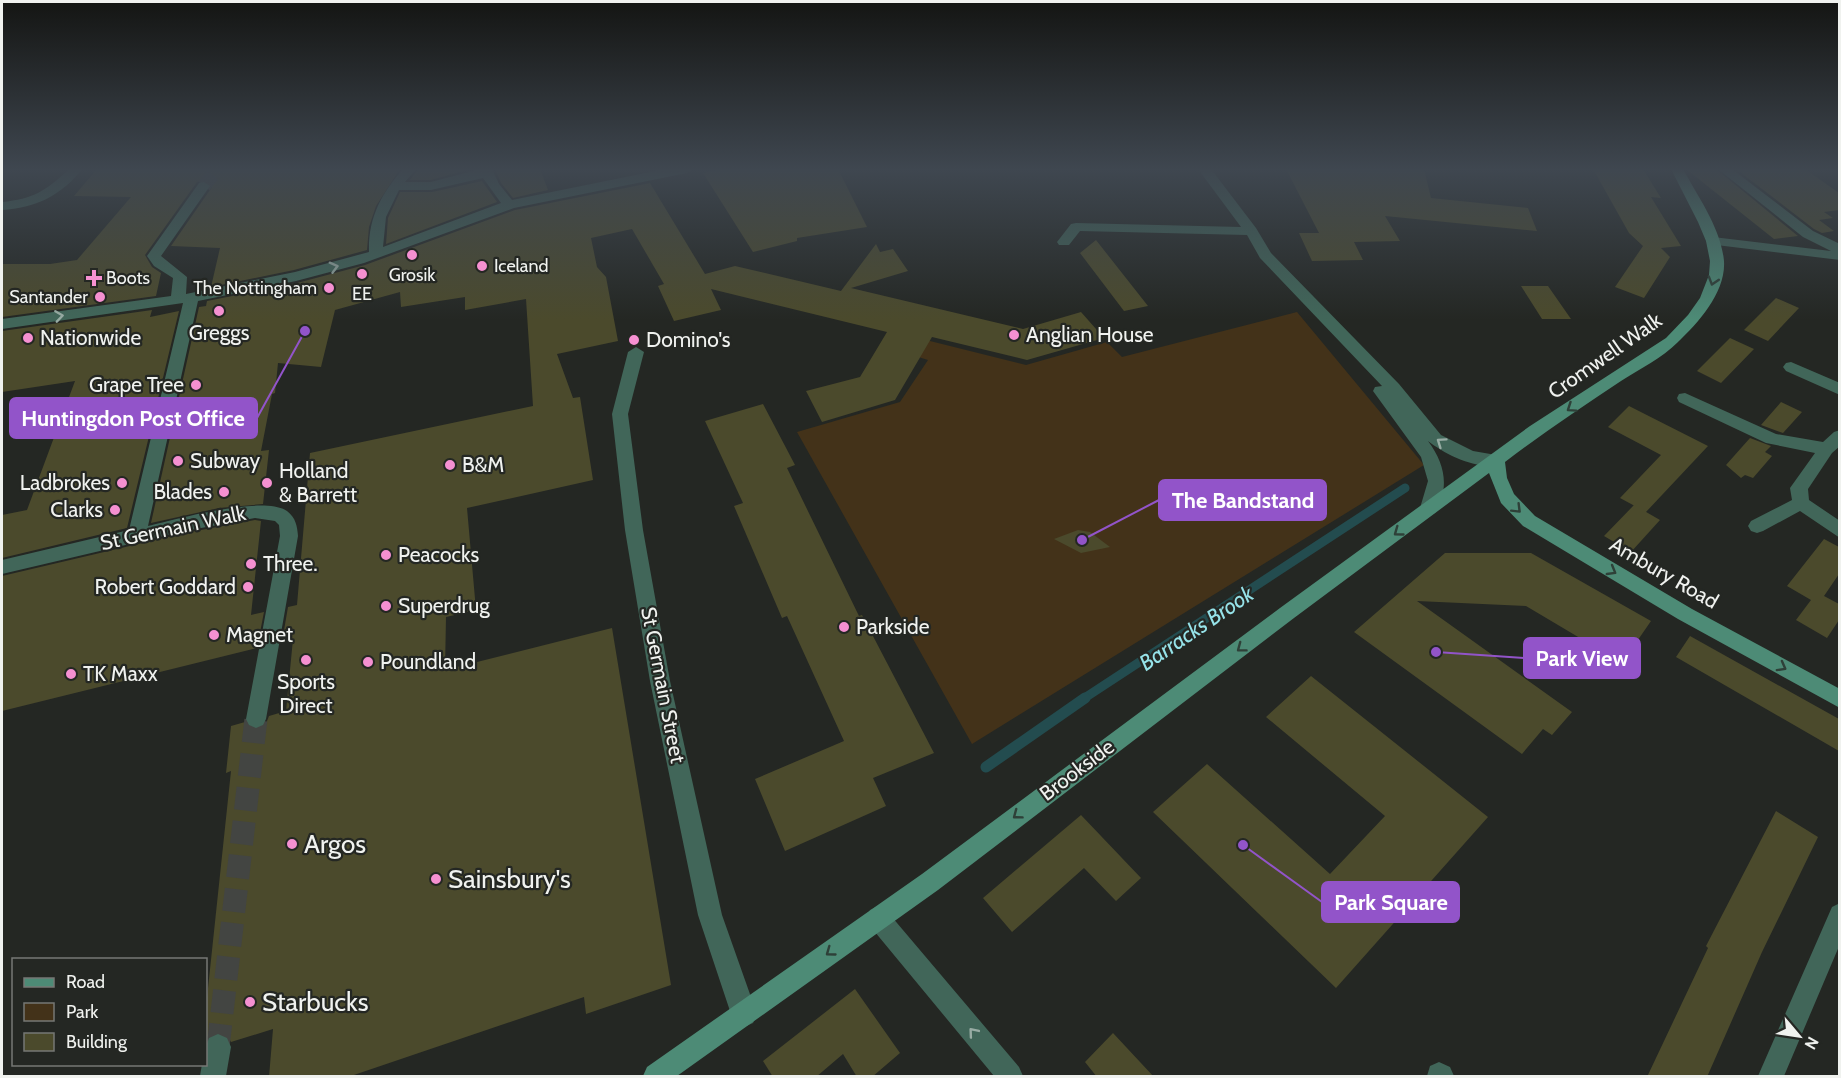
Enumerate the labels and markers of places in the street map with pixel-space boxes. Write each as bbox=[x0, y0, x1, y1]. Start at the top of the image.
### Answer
marker: Grosik bbox=[405, 248, 419, 262]
place label: Iceland bbox=[494, 255, 549, 277]
marker: Iceland bbox=[475, 259, 489, 273]
place label: Grosik bbox=[389, 264, 436, 286]
place label: Boots bbox=[106, 267, 150, 289]
marker: EE bbox=[355, 267, 369, 281]
marker: Boots bbox=[87, 271, 101, 285]
place label: The Nottingham bbox=[193, 277, 317, 299]
marker: The Nottingham bbox=[322, 281, 336, 295]
place label: EE bbox=[352, 283, 372, 305]
place label: Santander bbox=[9, 286, 88, 308]
marker: Santander bbox=[93, 290, 107, 304]
marker: Greggs bbox=[212, 304, 226, 318]
place label: Greggs bbox=[189, 320, 250, 345]
place label: Anglian House bbox=[1026, 322, 1154, 347]
place label: Nationwide bbox=[40, 325, 141, 350]
place label: Domino's bbox=[646, 327, 731, 352]
marker: Anglian House bbox=[1007, 328, 1021, 342]
marker: Nationwide bbox=[21, 331, 35, 345]
marker: Domino's bbox=[627, 333, 641, 347]
place label: Grape Tree bbox=[89, 372, 184, 397]
marker: Grape Tree bbox=[189, 378, 203, 392]
callout: Huntingdon Post Office bbox=[10, 398, 257, 438]
place label: Subway bbox=[190, 448, 260, 473]
place label: B&M bbox=[462, 452, 504, 477]
marker: Subway bbox=[171, 454, 185, 468]
place label: Holland & Barrett bbox=[279, 458, 357, 507]
marker: B&M bbox=[443, 458, 457, 472]
place label: Ladbrokes bbox=[20, 470, 110, 495]
marker: Ladbrokes bbox=[115, 476, 129, 490]
marker: Holland & Barrett bbox=[260, 476, 274, 490]
place label: Blades bbox=[153, 479, 212, 504]
callout: The Bandstand bbox=[1159, 480, 1326, 520]
marker: Blades bbox=[217, 485, 231, 499]
place label: Clarks bbox=[50, 497, 103, 522]
marker: Clarks bbox=[108, 503, 122, 517]
place label: Peacocks bbox=[398, 542, 479, 567]
marker: Peacocks bbox=[379, 548, 393, 562]
place label: Three. bbox=[263, 551, 318, 576]
marker: Three. bbox=[244, 557, 258, 571]
place label: Robert Goddard bbox=[94, 574, 236, 599]
marker: Robert Goddard bbox=[241, 580, 255, 594]
place label: Superdrug bbox=[398, 593, 490, 618]
marker: Superdrug bbox=[379, 599, 393, 613]
place label: Parkside bbox=[856, 614, 930, 639]
marker: Parkside bbox=[837, 620, 851, 634]
place label: Magnet bbox=[226, 622, 293, 647]
marker: Magnet bbox=[207, 628, 221, 642]
callout: Park View bbox=[1524, 638, 1640, 678]
place label: Poundland bbox=[380, 649, 476, 674]
marker: Sports Direct bbox=[299, 653, 313, 667]
marker: Poundland bbox=[361, 655, 375, 669]
place label: TK Maxx bbox=[83, 661, 158, 686]
marker: TK Maxx bbox=[64, 667, 78, 681]
place label: Sports Direct bbox=[277, 669, 335, 718]
place label: Argos bbox=[304, 828, 366, 860]
marker: Argos bbox=[285, 837, 299, 851]
place label: Sainsbury's bbox=[448, 863, 571, 895]
marker: Sainsbury's bbox=[429, 872, 443, 886]
callout: Park Square bbox=[1322, 882, 1459, 922]
place label: Starbucks bbox=[262, 986, 369, 1018]
marker: Starbucks bbox=[243, 995, 257, 1009]

